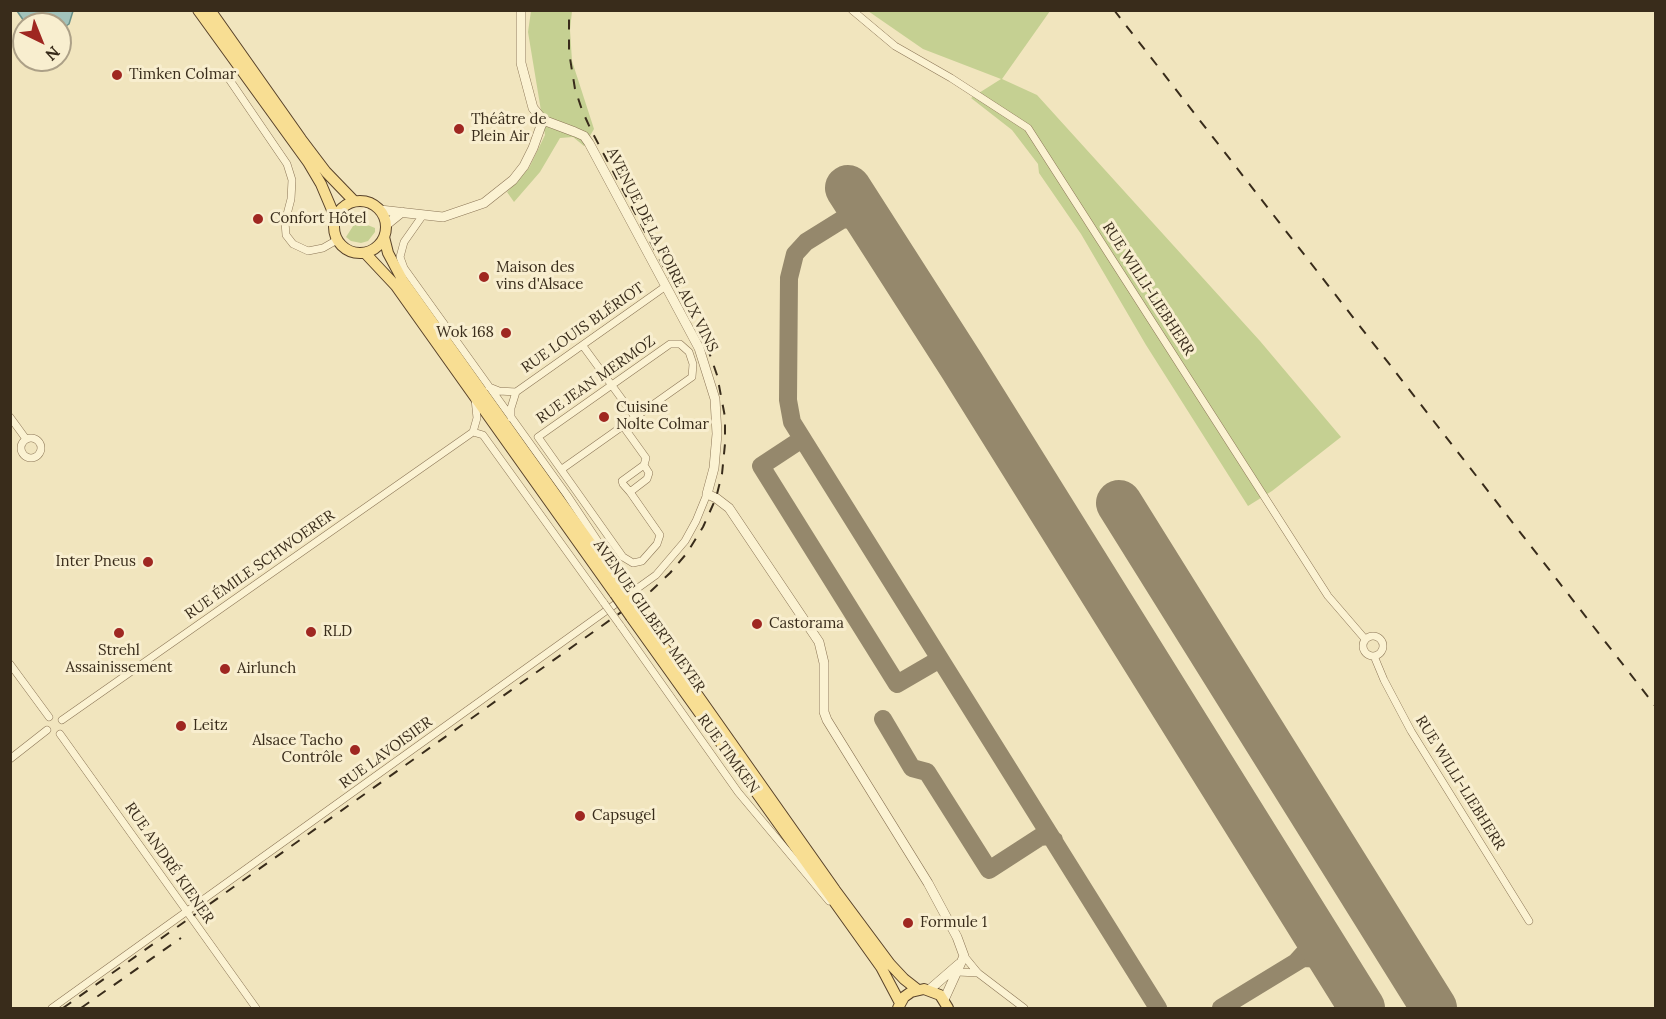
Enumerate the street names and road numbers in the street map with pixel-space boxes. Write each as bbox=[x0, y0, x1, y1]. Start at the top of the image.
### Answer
street label: AVENUE DE LA FOIRE AUX VINS bbox=[602, 145, 722, 355]
street label: RUE WILLI-LIEBHERR bbox=[1098, 219, 1198, 359]
street label: RUE LOUIS BLÉRIOT bbox=[518, 279, 648, 377]
street label: RUE JEAN MERMOZ bbox=[533, 332, 659, 428]
street label: RUE ÉMILE SCHWOERER bbox=[182, 506, 338, 624]
street label: AVENUE GILBERT MEYER bbox=[589, 536, 709, 696]
street label: RUE TIMKEN bbox=[693, 711, 763, 797]
street label: RUE WILLI-LIEBHERR bbox=[1411, 712, 1509, 854]
street label: RUE LAVOISIER bbox=[336, 713, 436, 793]
street label: RUE ANDRÉ KIENER bbox=[121, 799, 217, 927]

